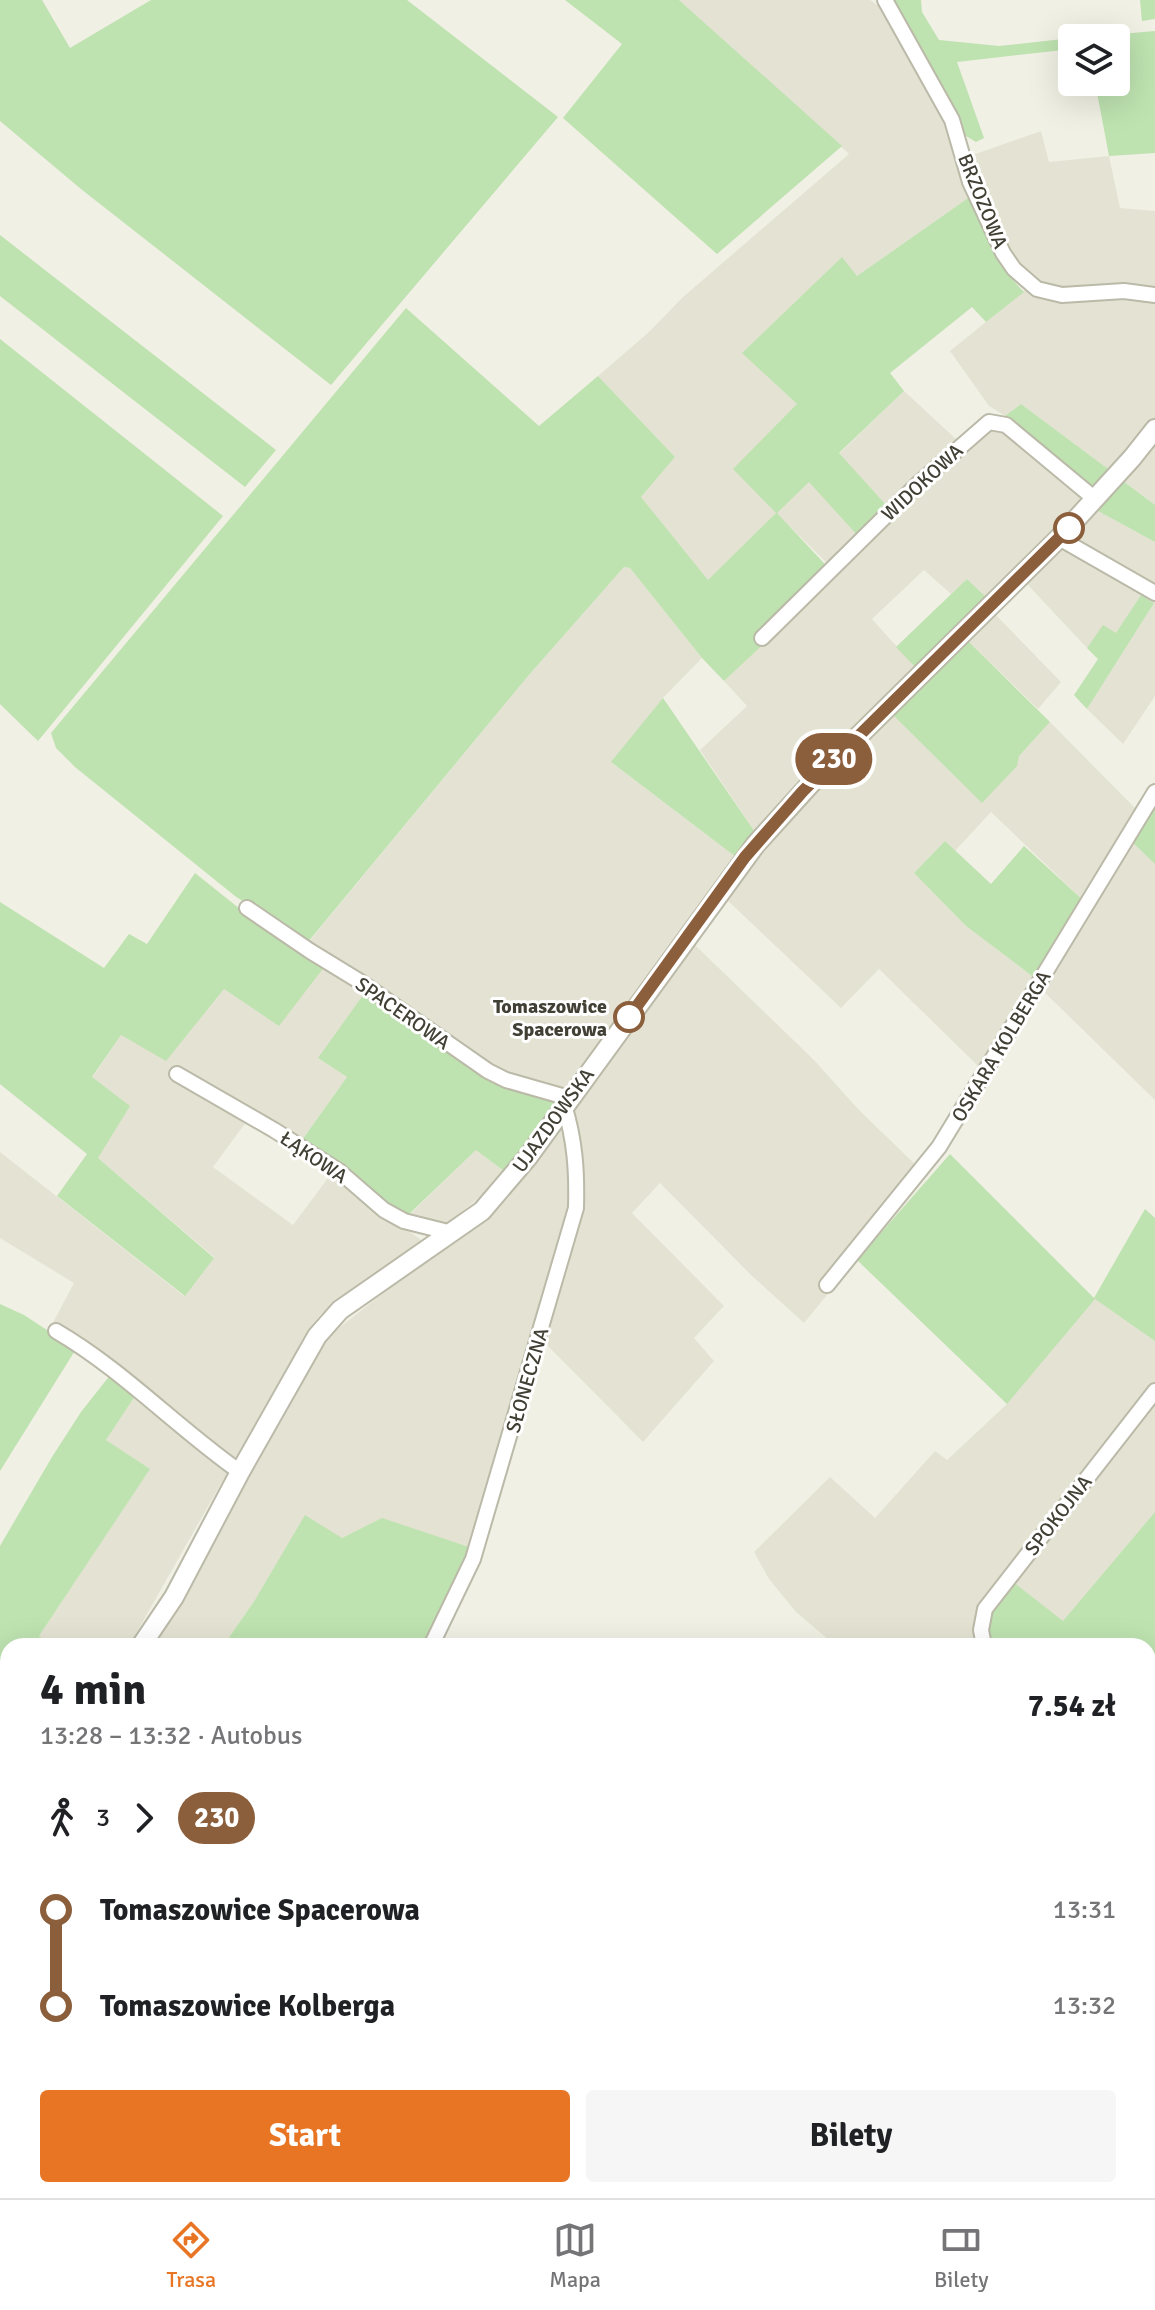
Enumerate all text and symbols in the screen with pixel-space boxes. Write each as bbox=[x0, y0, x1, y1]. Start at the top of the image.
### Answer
map controls bbox=[1058, 24, 1130, 96]
button: layers bbox=[1058, 24, 1130, 96]
street label: BRZOZOWA bbox=[952, 150, 1013, 252]
street label: WIDOKOWA bbox=[876, 438, 968, 526]
unlabelled marker bbox=[1054, 513, 1084, 543]
line badge: 230 bbox=[788, 733, 880, 785]
text: 230 bbox=[811, 742, 857, 776]
street label: OSKARA KOLBERGA bbox=[946, 966, 1057, 1127]
street label: SPACEROWA bbox=[350, 972, 455, 1055]
place label: Tomaszowice Spacerowa bbox=[493, 994, 607, 1042]
marker: Tomaszowice Spacerowa bbox=[614, 1002, 644, 1032]
street label: UJAZDOWSKA bbox=[507, 1063, 600, 1177]
street label: ŁĄKOWA bbox=[275, 1126, 352, 1189]
street label: SŁONECZNA bbox=[501, 1325, 554, 1436]
street label: SPOKOJNA bbox=[1019, 1470, 1097, 1560]
text: 4 min bbox=[40, 1663, 146, 1717]
text: 7.54 zł bbox=[1028, 1688, 1116, 1725]
text: 13:28 – 13:32 · Autobus bbox=[40, 1720, 302, 1752]
icon: walk bbox=[40, 1796, 84, 1840]
icon: forward bbox=[122, 1796, 166, 1840]
text: 230 bbox=[194, 1801, 239, 1835]
text: 3 bbox=[96, 1802, 110, 1834]
text: Tomaszowice Spacerowa bbox=[100, 1892, 420, 1929]
text: 13:31 bbox=[1053, 1894, 1116, 1926]
text: Tomaszowice Kolberga bbox=[100, 1988, 395, 2025]
text: 13:32 bbox=[1053, 1990, 1116, 2022]
button: Start bbox=[40, 2090, 570, 2182]
button: Bilety bbox=[586, 2090, 1116, 2182]
tab: Trasa bbox=[167, 2218, 216, 2293]
tab: Mapa bbox=[549, 2218, 601, 2293]
tab: Bilety bbox=[934, 2218, 988, 2293]

